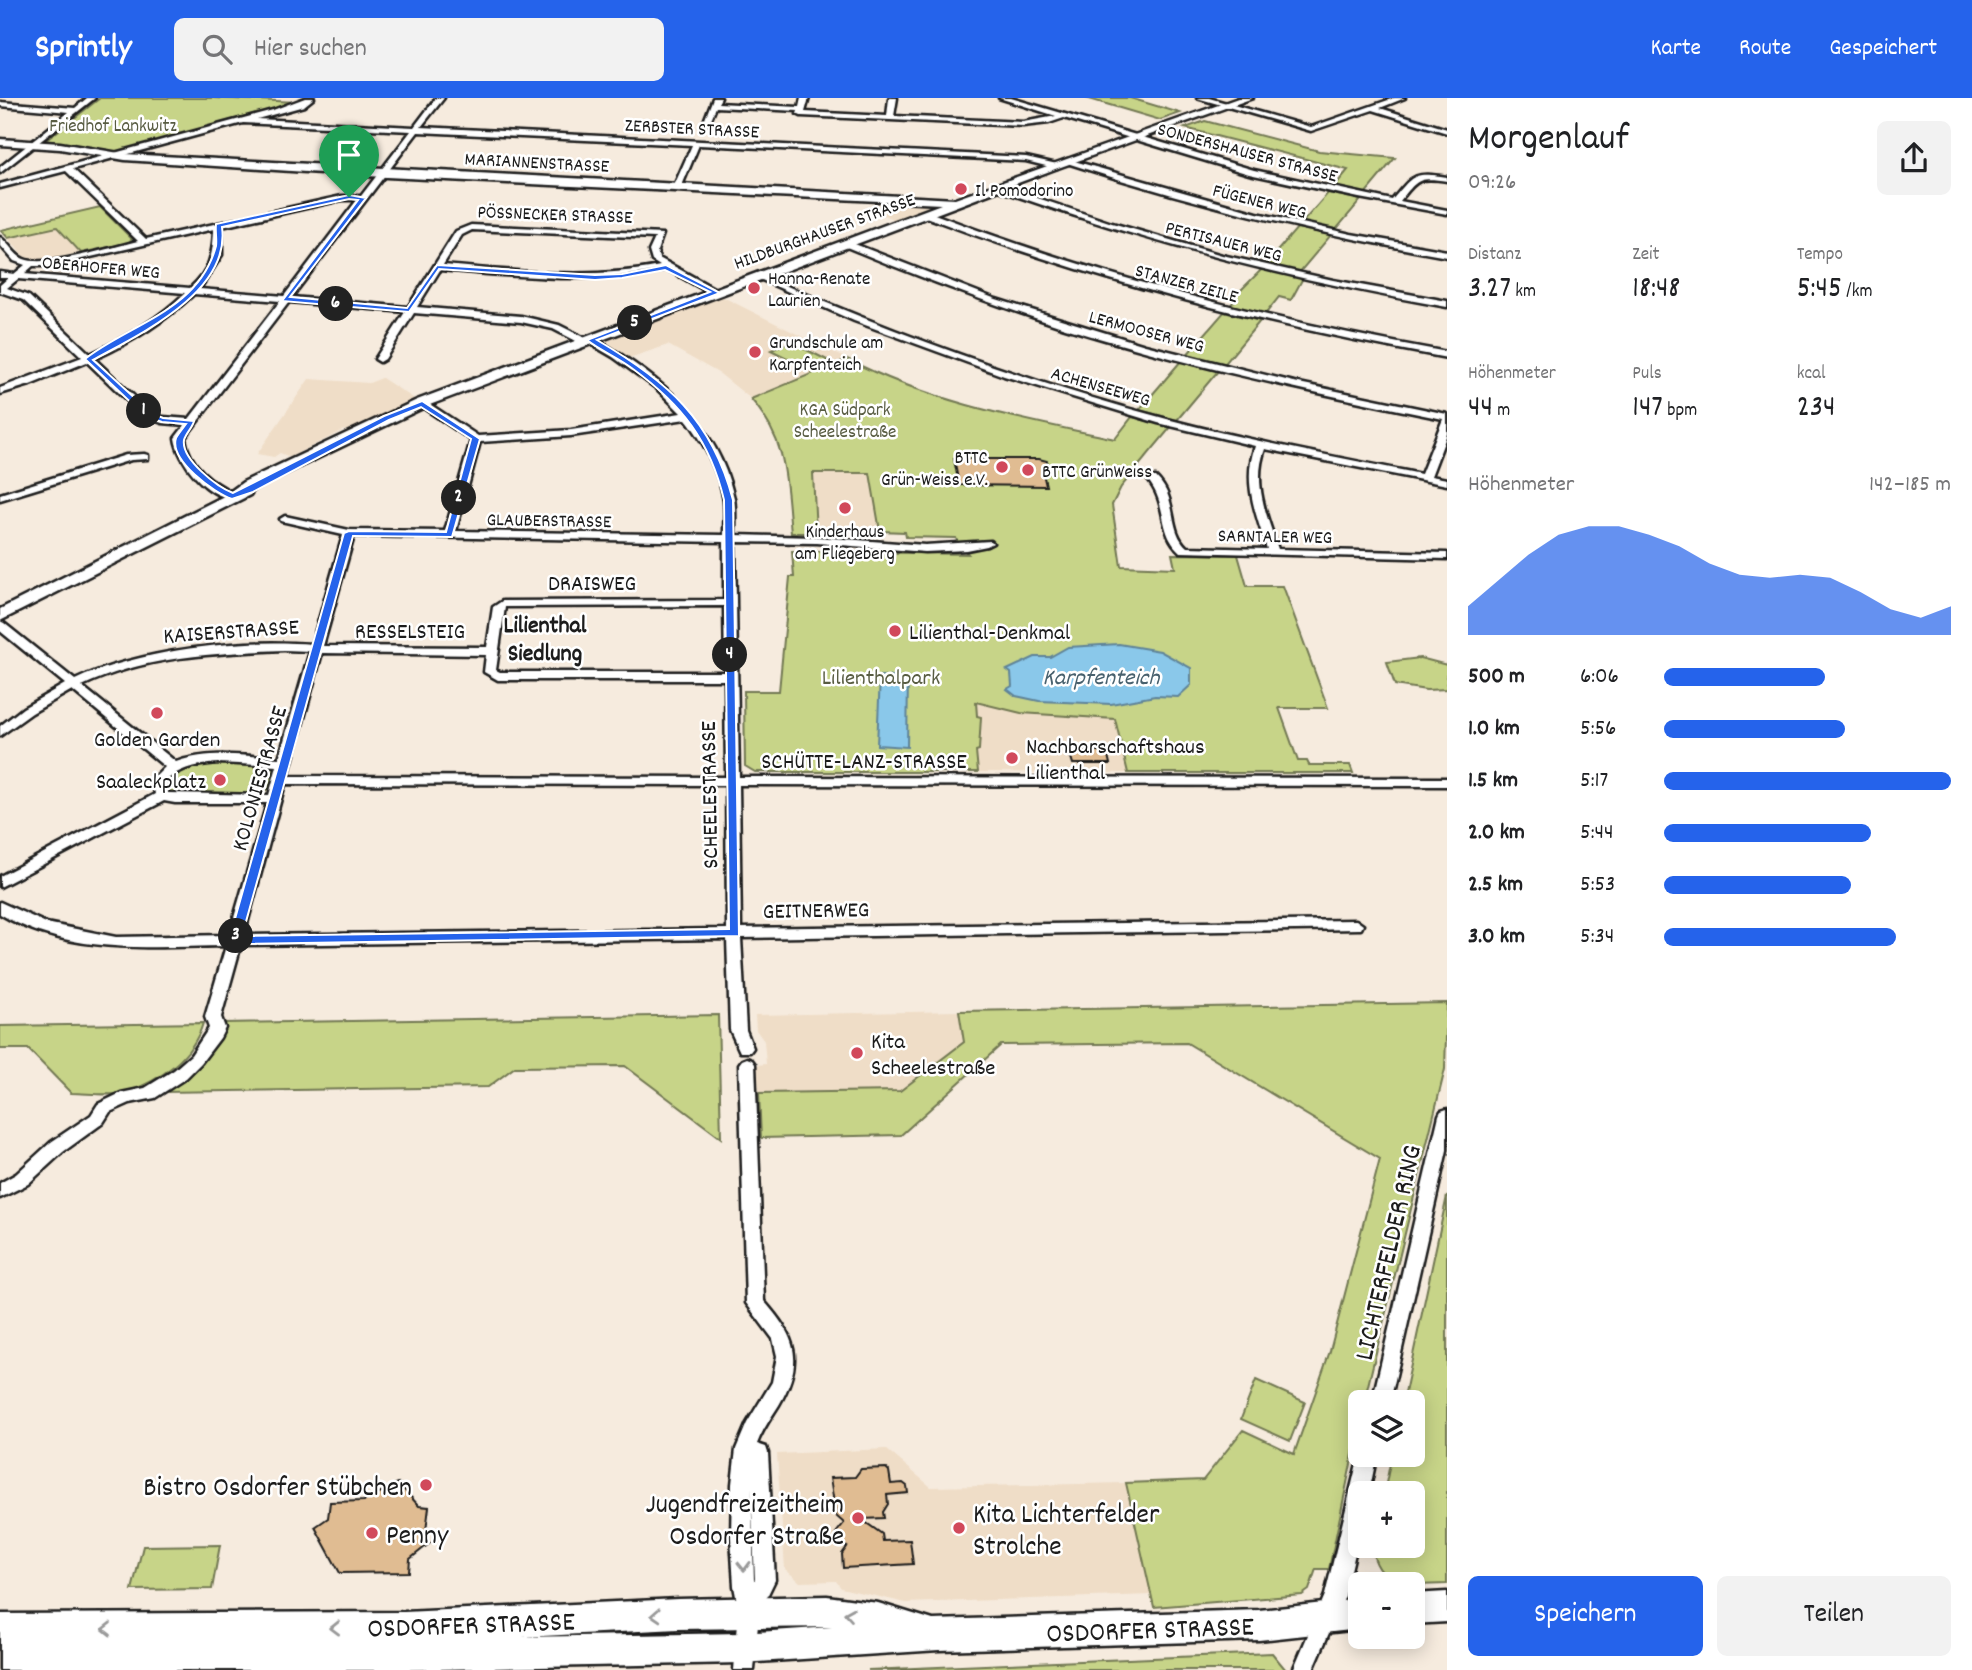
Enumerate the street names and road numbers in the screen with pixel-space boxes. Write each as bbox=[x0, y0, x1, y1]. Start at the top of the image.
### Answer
street label: ZERBSTER STRASSE bbox=[624, 113, 760, 148]
street label: SONDERSHAUSER STRASSE bbox=[1154, 117, 1341, 192]
street label: MARIANNENSTRASSE bbox=[464, 147, 610, 182]
street label: FÜGENER WEG bbox=[1209, 179, 1309, 228]
street label: HILDBURGHAUSER STRASSE bbox=[731, 188, 920, 279]
street label: PÖSSNECKER STRASSE bbox=[477, 200, 633, 233]
street label: PERTISAUER WEG bbox=[1162, 216, 1284, 271]
street label: OBERHOFER WEG bbox=[41, 251, 161, 288]
street label: STANZER ZEILE bbox=[1132, 259, 1241, 312]
street label: LERMOOSER WEG bbox=[1085, 305, 1207, 362]
street label: ACHENSEEWEG bbox=[1047, 361, 1153, 415]
street label: GLAUBERSTRASSE bbox=[486, 508, 612, 537]
street label: SARNTALER WEG bbox=[1217, 524, 1332, 553]
street label: DRAISWEG bbox=[548, 569, 636, 602]
street label: KAISERSTRASSE bbox=[162, 612, 301, 655]
street label: RESSELSTEIG bbox=[355, 617, 465, 650]
street label: KOLONIESTRASSE bbox=[225, 702, 298, 855]
street label: SCHEELESTRASSE bbox=[694, 720, 729, 869]
street label: SCHÜTTE-LANZ-STRASSE bbox=[761, 747, 967, 780]
street label: GEITNERWEG bbox=[762, 895, 870, 930]
street label: LICHTERFELDER RING bbox=[1347, 1141, 1435, 1365]
street label: OSDORFER STRASSE bbox=[367, 1604, 576, 1652]
street label: OSDORFER STRASSE bbox=[1046, 1609, 1255, 1657]

